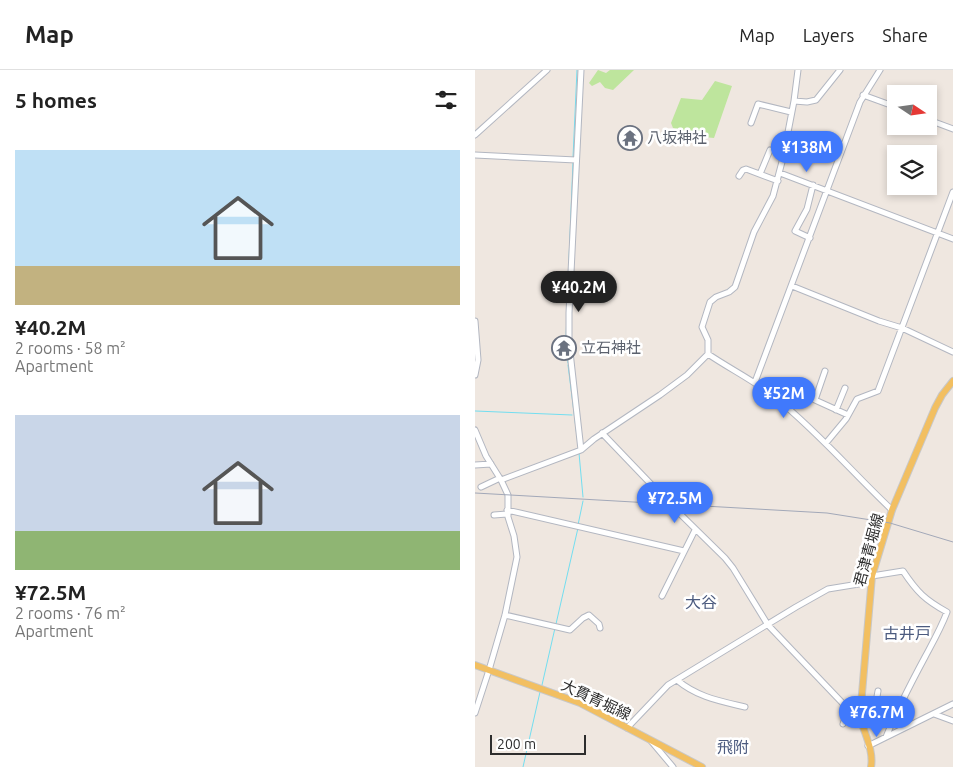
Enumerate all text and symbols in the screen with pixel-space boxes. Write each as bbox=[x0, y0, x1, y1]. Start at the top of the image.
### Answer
text: Map bbox=[25, 21, 74, 48]
text: Map bbox=[739, 25, 775, 45]
text: Layers bbox=[803, 25, 854, 45]
text: Share bbox=[882, 25, 928, 45]
north arrow bbox=[887, 85, 937, 135]
map controls bbox=[887, 85, 937, 195]
icon: filters bbox=[432, 86, 460, 114]
text: 5 homes bbox=[15, 88, 97, 112]
temple icon: 八坂神社 bbox=[617, 125, 643, 151]
place label: 八坂神社 bbox=[647, 129, 707, 146]
pin: ¥138M bbox=[772, 131, 842, 173]
text: ¥138M bbox=[782, 138, 832, 156]
button: layers bbox=[887, 145, 937, 195]
icon: home bbox=[193, 183, 283, 273]
pin: ¥40.2M bbox=[538, 270, 620, 313]
text: ¥40.2M bbox=[552, 278, 606, 296]
text: ¥40.2M bbox=[15, 315, 86, 339]
temple icon: 立石神社 bbox=[551, 335, 577, 361]
text: 2 rooms · 58 m² bbox=[15, 339, 126, 357]
place label: 立石神社 bbox=[581, 339, 641, 356]
text: Apartment bbox=[15, 357, 93, 375]
pin: ¥52M bbox=[754, 376, 814, 419]
text: ¥52M bbox=[763, 384, 805, 402]
icon: home bbox=[193, 448, 283, 538]
pin: ¥72.5M bbox=[634, 482, 716, 524]
text: ¥72.5M bbox=[648, 489, 702, 507]
street label: 君津青堀線 bbox=[851, 511, 886, 588]
text: ¥72.5M bbox=[15, 580, 86, 604]
district label: 大谷 bbox=[685, 593, 717, 611]
text: 2 rooms · 76 m² bbox=[15, 604, 126, 622]
text: Apartment bbox=[15, 622, 93, 640]
district label: 古井戸 bbox=[883, 624, 931, 642]
street label: 大貫青堀線 bbox=[559, 676, 634, 723]
pin: ¥76.7M bbox=[836, 696, 918, 738]
text: ¥76.7M bbox=[850, 703, 904, 721]
scale bar bbox=[490, 732, 586, 755]
text: 200 m bbox=[497, 736, 536, 752]
district label: 飛附 bbox=[717, 738, 749, 756]

